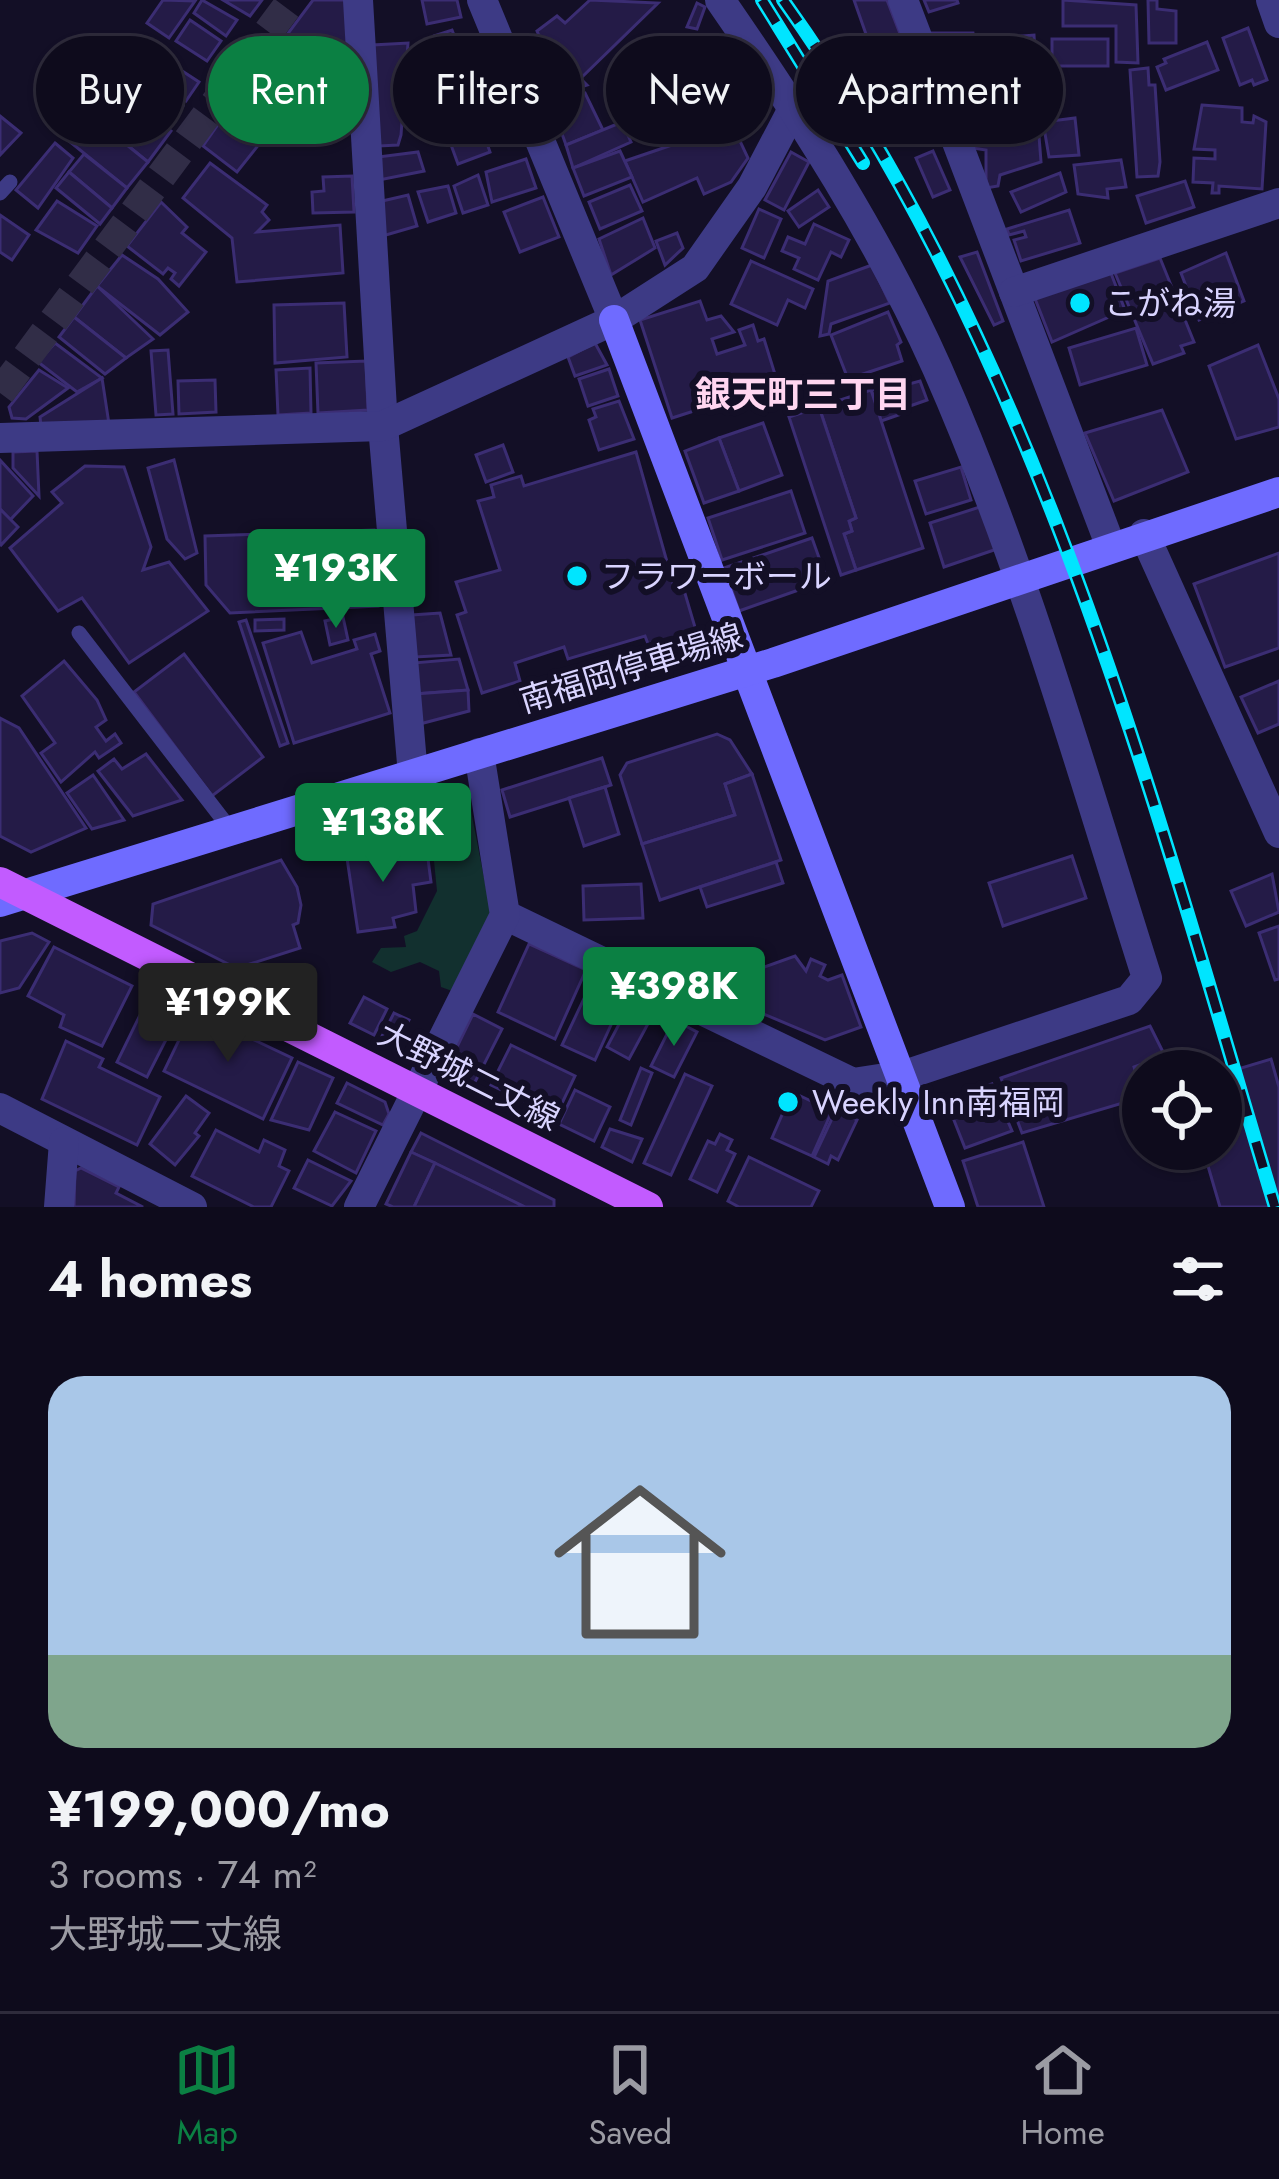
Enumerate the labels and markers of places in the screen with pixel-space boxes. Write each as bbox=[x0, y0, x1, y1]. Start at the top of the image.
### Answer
place label: こがね湯 bbox=[1104, 280, 1236, 327]
marker: こがね湯 bbox=[1067, 290, 1093, 316]
pin: ¥193K bbox=[252, 529, 420, 631]
place label: フラワーボール bbox=[601, 553, 832, 600]
marker: フラワーボール bbox=[564, 563, 590, 589]
pin: ¥138K bbox=[299, 783, 467, 885]
pin: ¥398K bbox=[590, 947, 758, 1049]
pin: ¥199K bbox=[144, 963, 312, 1065]
place label: Weekly Inn南福岡 bbox=[812, 1079, 1064, 1126]
marker: Weekly Inn南福岡 bbox=[775, 1089, 801, 1115]

